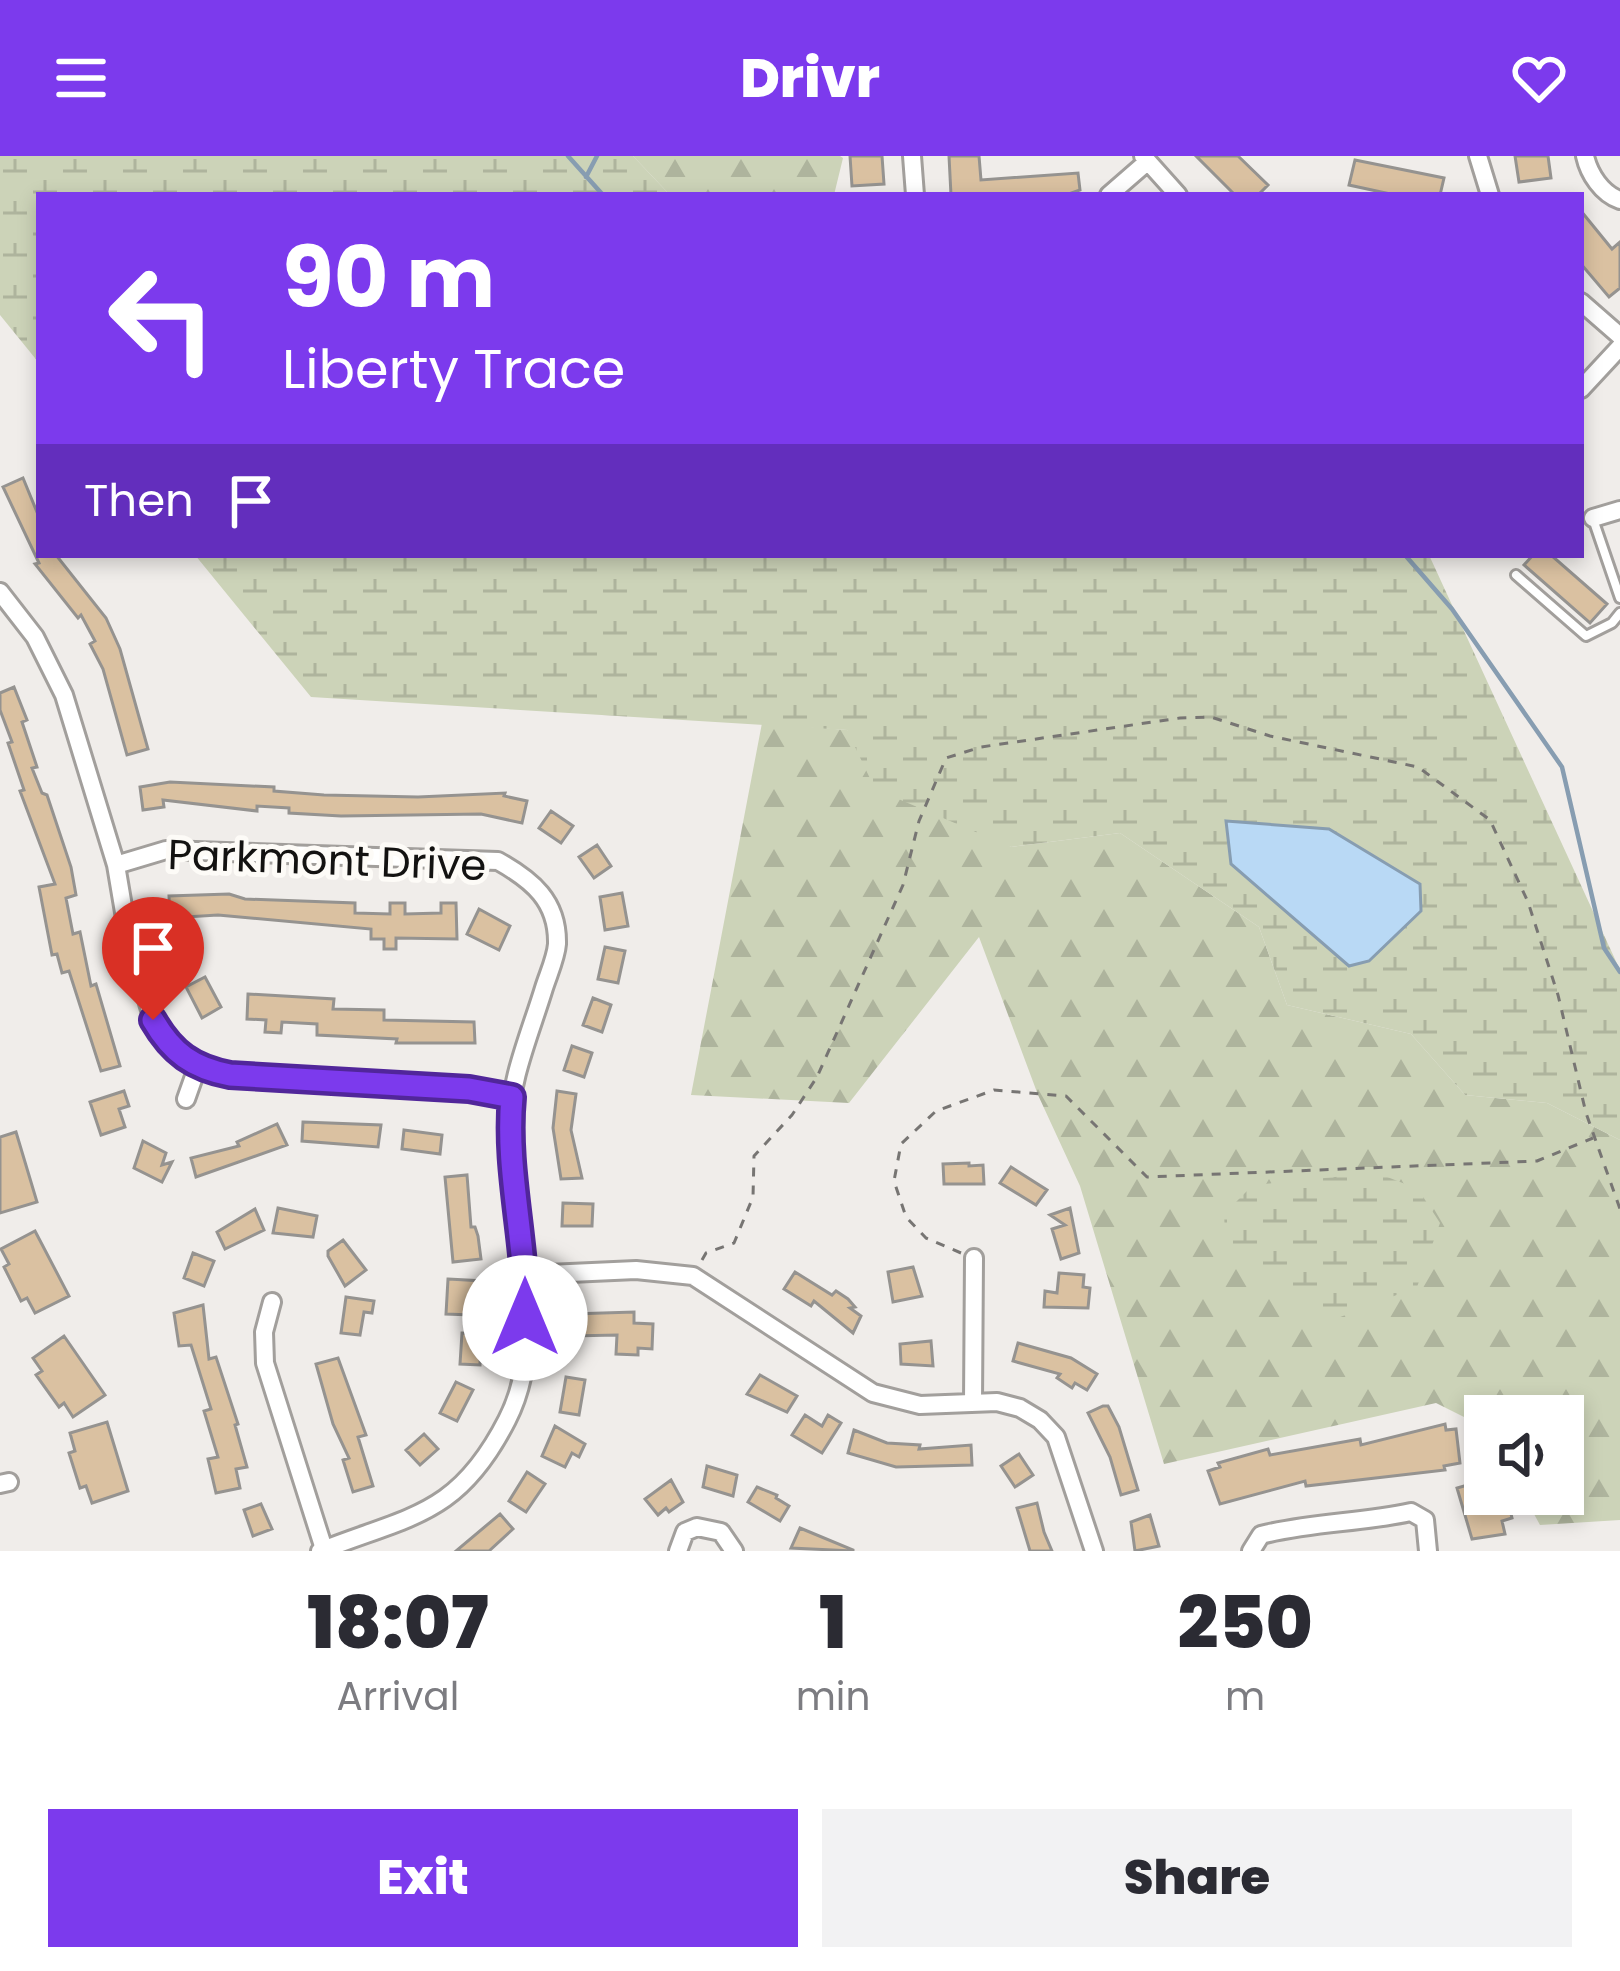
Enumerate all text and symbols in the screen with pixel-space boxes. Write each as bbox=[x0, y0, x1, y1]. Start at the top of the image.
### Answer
text: Drivr bbox=[740, 40, 880, 116]
icon: menu bbox=[48, 45, 114, 111]
icon: heart bbox=[1506, 45, 1572, 111]
text: 90 m bbox=[282, 219, 495, 336]
icon: left bbox=[84, 240, 240, 396]
text: Liberty Trace bbox=[282, 331, 625, 407]
icon: arrive bbox=[218, 468, 284, 534]
text: Then bbox=[84, 469, 194, 532]
street label: Parkmont Drive bbox=[167, 825, 487, 895]
pin bbox=[102, 897, 204, 1020]
icon: arrive bbox=[120, 915, 186, 981]
position arrow bbox=[462, 1255, 588, 1381]
map controls bbox=[1464, 1395, 1584, 1515]
button: sound bbox=[1464, 1395, 1584, 1515]
text: 18:07 bbox=[307, 1572, 489, 1673]
text: 1 bbox=[819, 1572, 847, 1673]
text: 250 bbox=[1177, 1572, 1313, 1673]
text: Arrival bbox=[336, 1669, 459, 1724]
text: min bbox=[796, 1669, 870, 1724]
text: m bbox=[1225, 1669, 1265, 1724]
button: Exit bbox=[48, 1809, 798, 1947]
button: Share bbox=[822, 1809, 1572, 1947]

